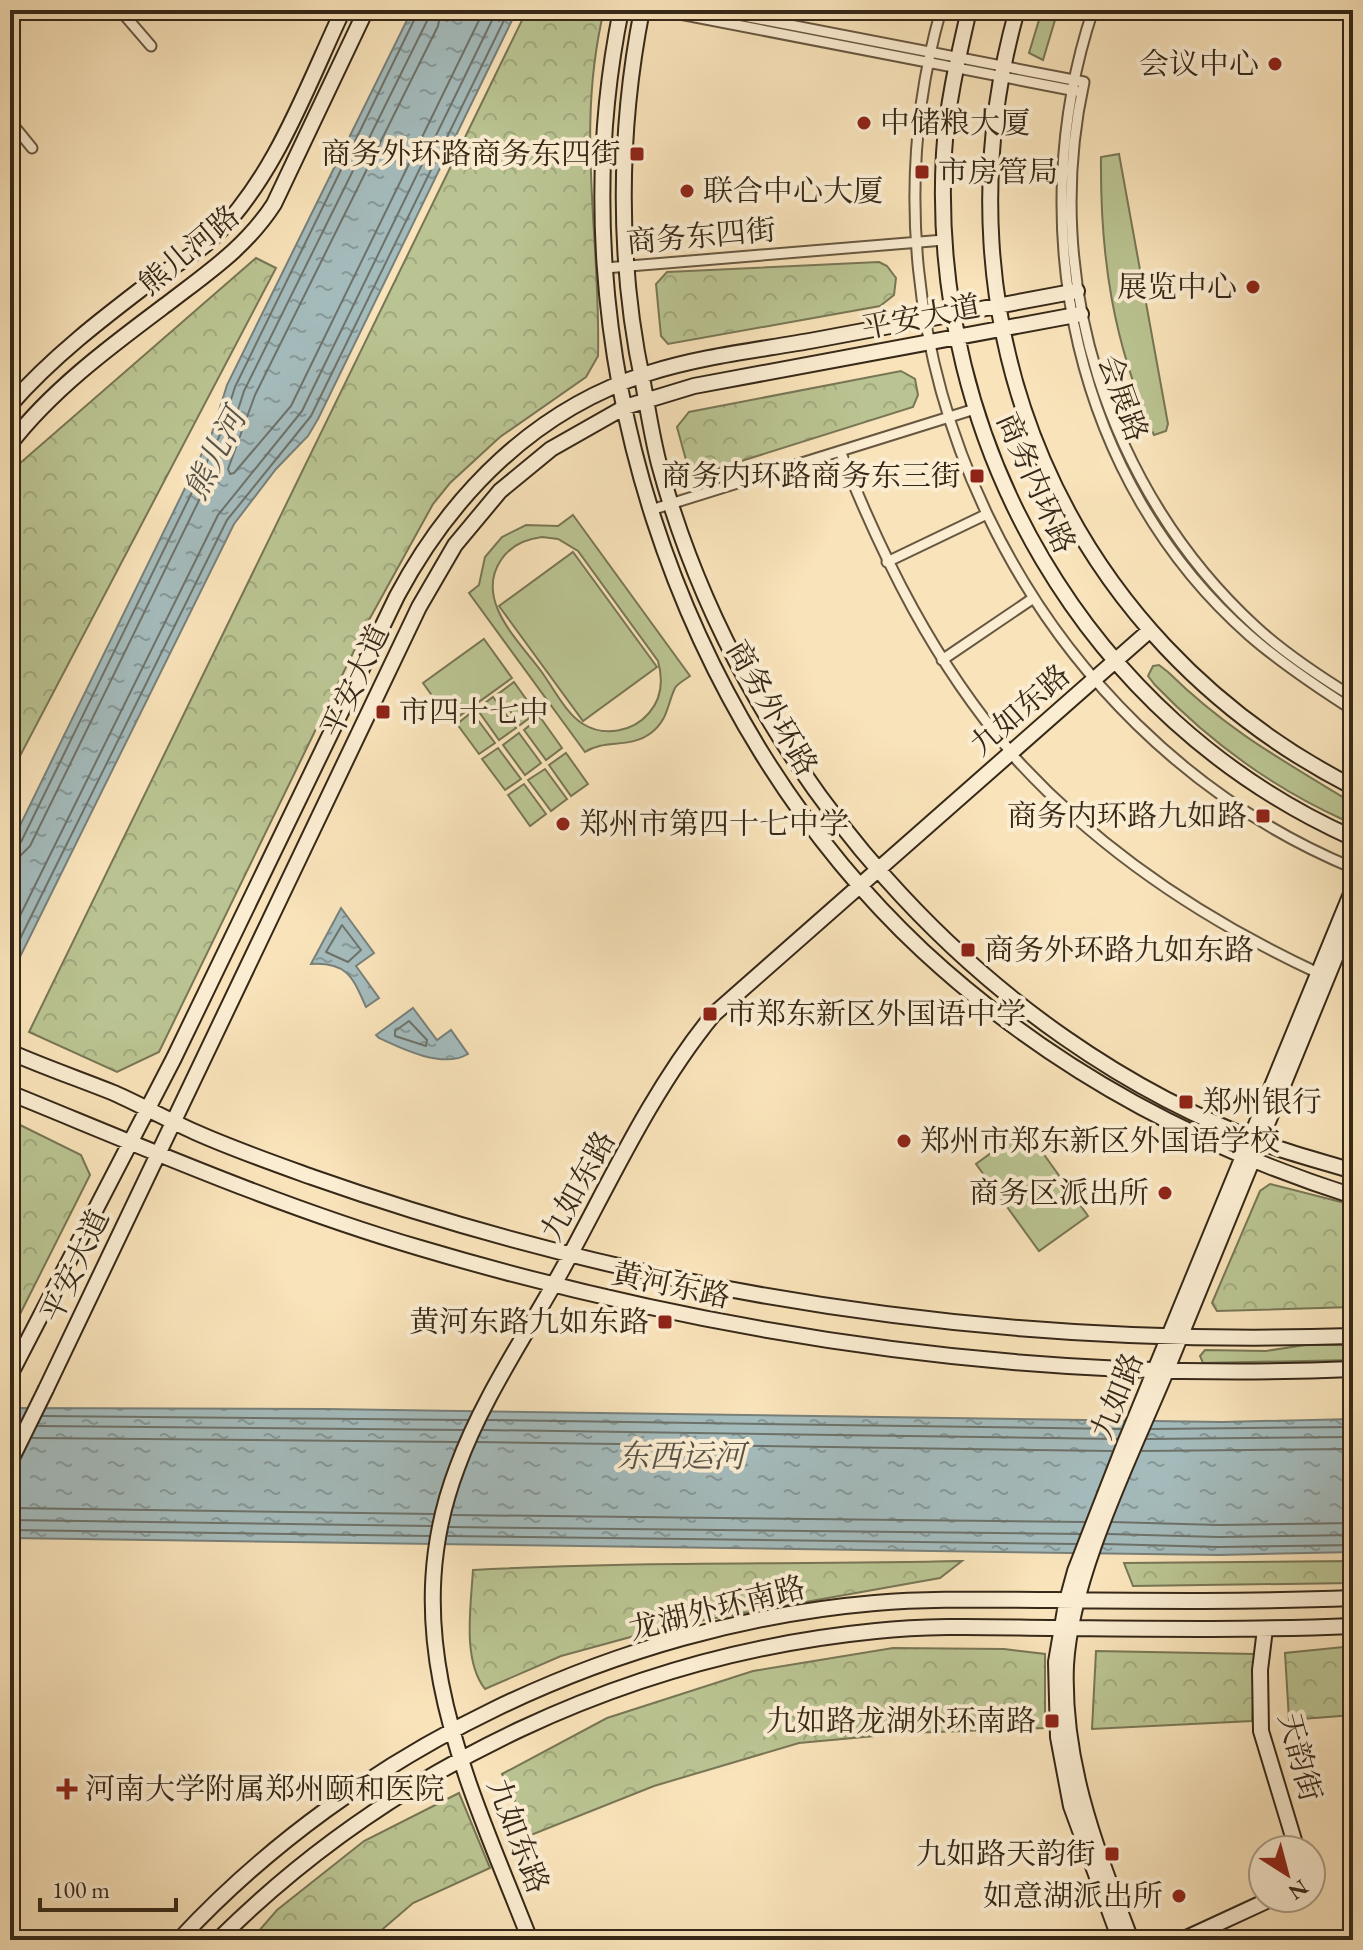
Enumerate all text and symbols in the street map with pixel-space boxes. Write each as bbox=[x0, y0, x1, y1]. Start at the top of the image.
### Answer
place label: 会议中心 bbox=[1139, 44, 1259, 83]
marker: 会议中心 bbox=[1266, 55, 1284, 73]
place label: 中储粮大厦 bbox=[880, 103, 1030, 142]
marker: 中储粮大厦 bbox=[855, 114, 873, 132]
place label: 商务外环路商务东四街 bbox=[321, 134, 621, 173]
marker: 商务外环路商务东四街 bbox=[628, 145, 646, 163]
place label: 市房管局 bbox=[938, 152, 1058, 191]
marker: 市房管局 bbox=[913, 163, 931, 181]
place label: 联合中心大厦 bbox=[703, 171, 883, 210]
marker: 联合中心大厦 bbox=[678, 182, 696, 200]
street label: 熊儿河路 bbox=[130, 196, 247, 303]
street label: 商务东四街 bbox=[625, 210, 777, 261]
place label: 展览中心 bbox=[1117, 267, 1237, 306]
marker: 展览中心 bbox=[1244, 278, 1262, 296]
street label: 平安大道 bbox=[858, 286, 984, 347]
street label: 会展路 bbox=[1090, 349, 1157, 447]
water label: 熊儿河 bbox=[174, 397, 258, 506]
street label: 商务内环路 bbox=[988, 406, 1085, 559]
place label: 商务内环路商务东三街 bbox=[661, 456, 961, 495]
marker: 商务内环路商务东三街 bbox=[968, 467, 986, 485]
street label: 平安大道 bbox=[312, 618, 398, 743]
street label: 商务外环路 bbox=[718, 633, 827, 782]
street label: 九如东路 bbox=[962, 656, 1078, 764]
place label: 市四十七中 bbox=[399, 692, 549, 731]
marker: 市四十七中 bbox=[374, 703, 392, 721]
place label: 商务内环路九如路 bbox=[1007, 796, 1247, 835]
place label: 郑州市第四十七中学 bbox=[579, 804, 849, 843]
marker: 商务内环路九如路 bbox=[1254, 807, 1272, 825]
marker: 郑州市第四十七中学 bbox=[554, 815, 572, 833]
place label: 商务外环路九如东路 bbox=[984, 930, 1254, 969]
marker: 商务外环路九如东路 bbox=[959, 941, 977, 959]
place label: 市郑东新区外国语中学 bbox=[726, 994, 1026, 1033]
marker: 市郑东新区外国语中学 bbox=[701, 1005, 719, 1023]
place label: 郑州银行 bbox=[1202, 1082, 1322, 1121]
marker: 郑州银行 bbox=[1177, 1093, 1195, 1111]
place label: 郑州市郑东新区外国语学校 bbox=[920, 1121, 1280, 1160]
street label: 九如东路 bbox=[531, 1124, 624, 1248]
marker: 郑州市郑东新区外国语学校 bbox=[895, 1132, 913, 1150]
place label: 商务区派出所 bbox=[969, 1173, 1149, 1212]
marker: 商务区派出所 bbox=[1156, 1184, 1174, 1202]
street label: 平安大道 bbox=[32, 1203, 118, 1328]
street label: 黄河东路 bbox=[608, 1253, 734, 1316]
place label: 黄河东路九如东路 bbox=[409, 1302, 649, 1341]
marker: 黄河东路九如东路 bbox=[656, 1313, 674, 1331]
street label: 九如路 bbox=[1082, 1347, 1151, 1445]
water label: 东西运河 bbox=[617, 1435, 750, 1477]
street label: 龙湖外环南路 bbox=[625, 1567, 809, 1648]
place label: 九如路龙湖外环南路 bbox=[766, 1701, 1036, 1740]
street label: 天韵街 bbox=[1270, 1708, 1331, 1805]
marker: 九如路龙湖外环南路 bbox=[1043, 1712, 1061, 1730]
place label: 河南大学附属郑州颐和医院 bbox=[85, 1769, 445, 1808]
street label: 九如东路 bbox=[479, 1773, 558, 1899]
marker: 河南大学附属郑州颐和医院 bbox=[56, 1778, 78, 1800]
place label: 九如路天韵街 bbox=[916, 1834, 1096, 1873]
north arrow bbox=[1247, 1834, 1327, 1914]
marker: 九如路天韵街 bbox=[1103, 1845, 1121, 1863]
scale bar bbox=[40, 1862, 176, 1912]
text: N bbox=[1283, 1873, 1314, 1907]
text: 100 m bbox=[52, 1874, 110, 1905]
place label: 如意湖派出所 bbox=[983, 1876, 1163, 1915]
marker: 如意湖派出所 bbox=[1170, 1887, 1188, 1905]

